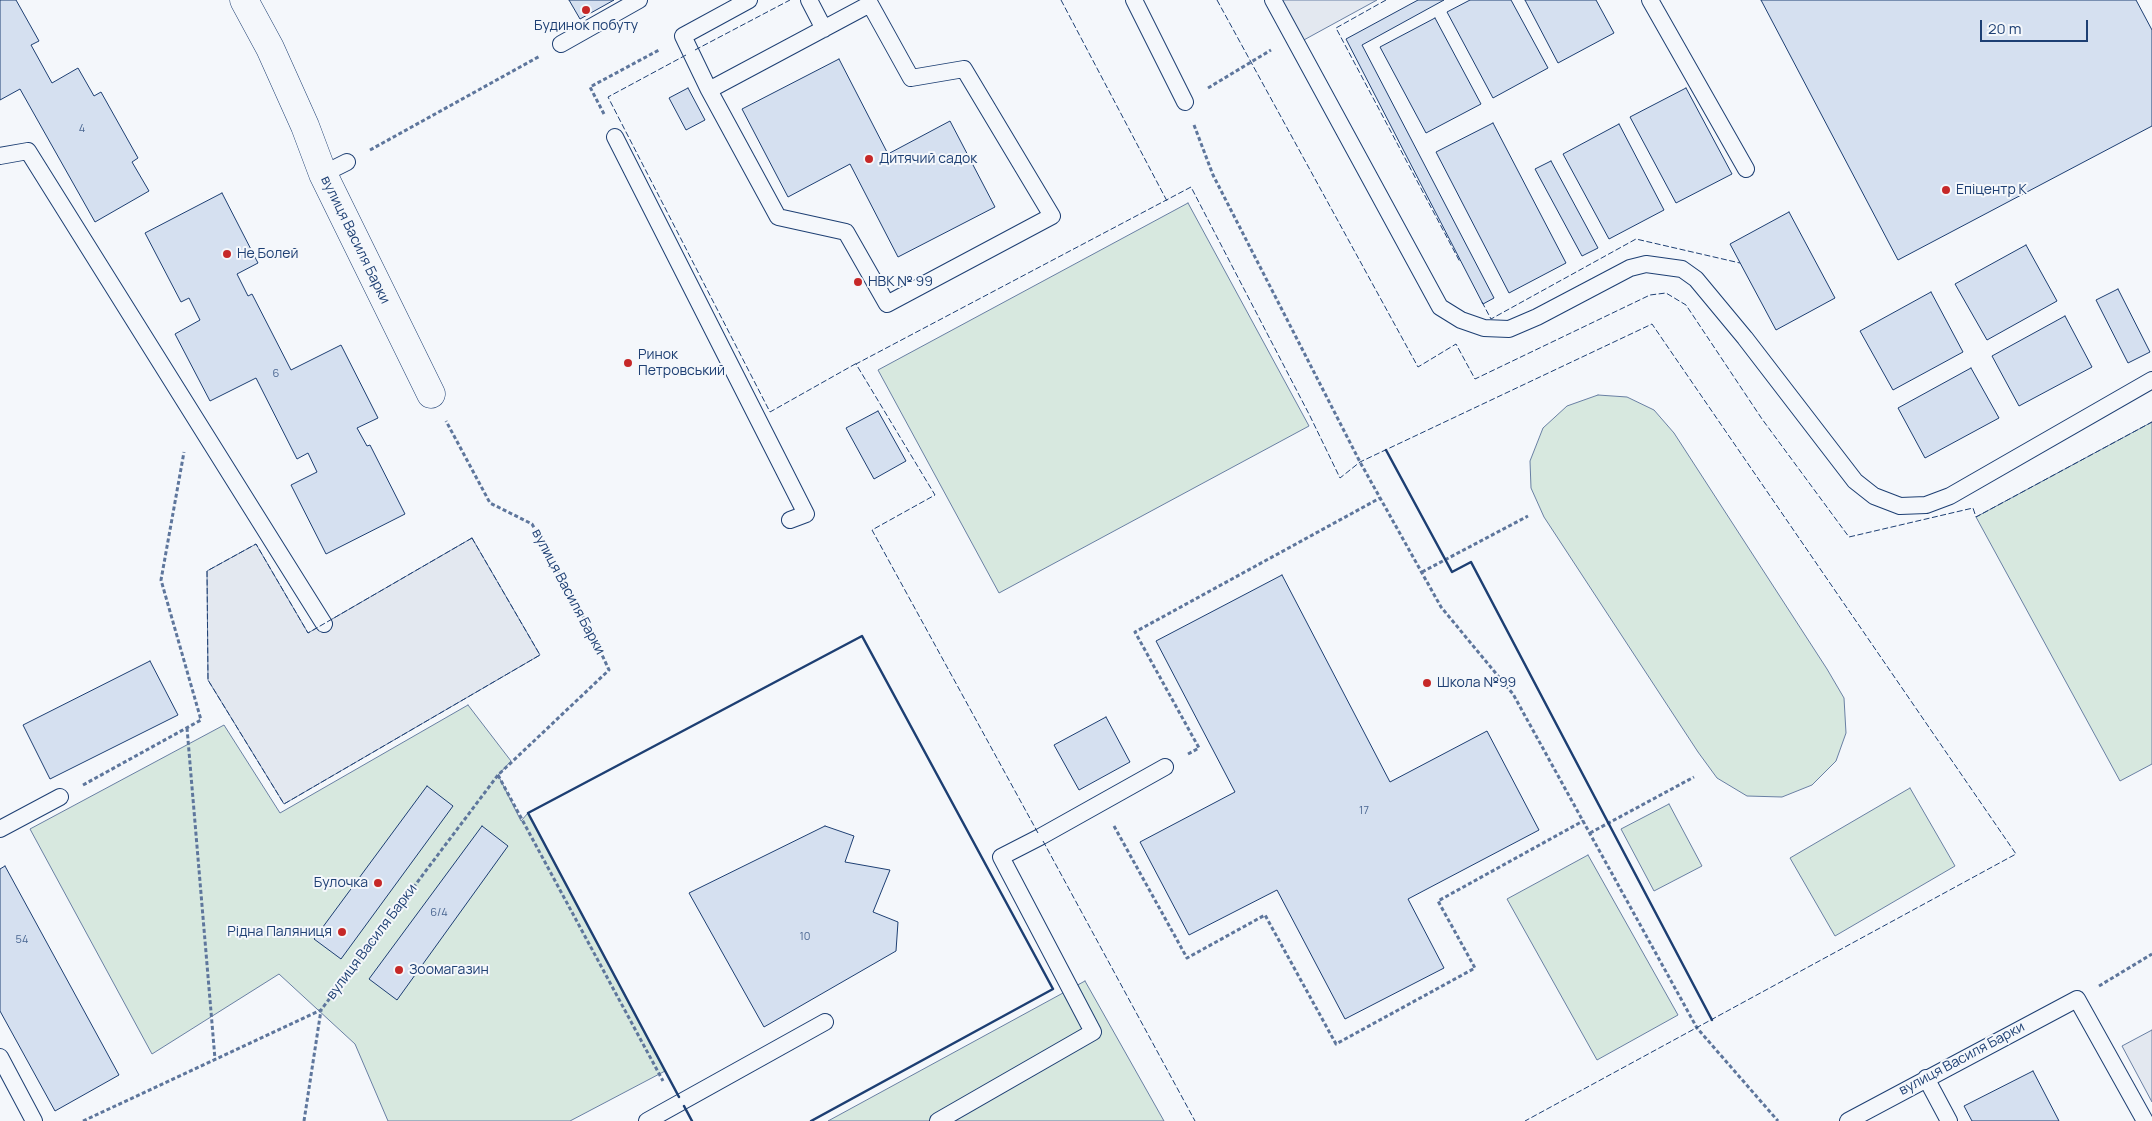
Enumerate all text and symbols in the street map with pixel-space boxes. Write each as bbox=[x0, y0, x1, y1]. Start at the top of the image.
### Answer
marker: Будинок побуту bbox=[580, 4, 592, 16]
scale bar bbox=[1982, 10, 2090, 42]
place label: Будинок побуту bbox=[534, 18, 638, 34]
text: 20 m bbox=[1988, 18, 2021, 39]
house number: 4 bbox=[79, 122, 85, 136]
place label: Дитячий садок bbox=[879, 151, 977, 167]
marker: Дитячий садок bbox=[863, 153, 875, 165]
street label: вулиця Василя Барки bbox=[317, 173, 393, 307]
place label: Епіцентр К bbox=[1956, 182, 2027, 198]
marker: Епіцентр К bbox=[1940, 184, 1952, 196]
place label: Не Болей bbox=[237, 246, 299, 262]
marker: Не Болей bbox=[221, 248, 233, 260]
place label: НВК № 99 bbox=[868, 274, 933, 290]
marker: НВК № 99 bbox=[852, 276, 864, 288]
place label: Ринок Петровський bbox=[638, 347, 725, 380]
marker: Ринок Петровський bbox=[622, 357, 634, 369]
house number: 6 bbox=[273, 367, 279, 381]
street label: вулиця Василя Барки bbox=[528, 526, 608, 658]
place label: Школа №99 bbox=[1437, 675, 1516, 691]
marker: Школа №99 bbox=[1421, 677, 1433, 689]
house number: 17 bbox=[1359, 804, 1369, 818]
place label: Булочка bbox=[314, 875, 368, 891]
marker: Булочка bbox=[372, 877, 384, 889]
street label: вулиця Василя Барки bbox=[323, 881, 421, 1003]
house number: 6/4 bbox=[430, 906, 448, 920]
place label: Рідна Паляниця bbox=[227, 924, 332, 940]
marker: Рідна Паляниця bbox=[336, 926, 348, 938]
house number: 10 bbox=[800, 930, 810, 944]
house number: 54 bbox=[16, 933, 28, 947]
place label: Зоомагазин bbox=[409, 962, 489, 978]
marker: Зоомагазин bbox=[393, 964, 405, 976]
street label: вулиця Василя Барки bbox=[1896, 1019, 2028, 1099]

